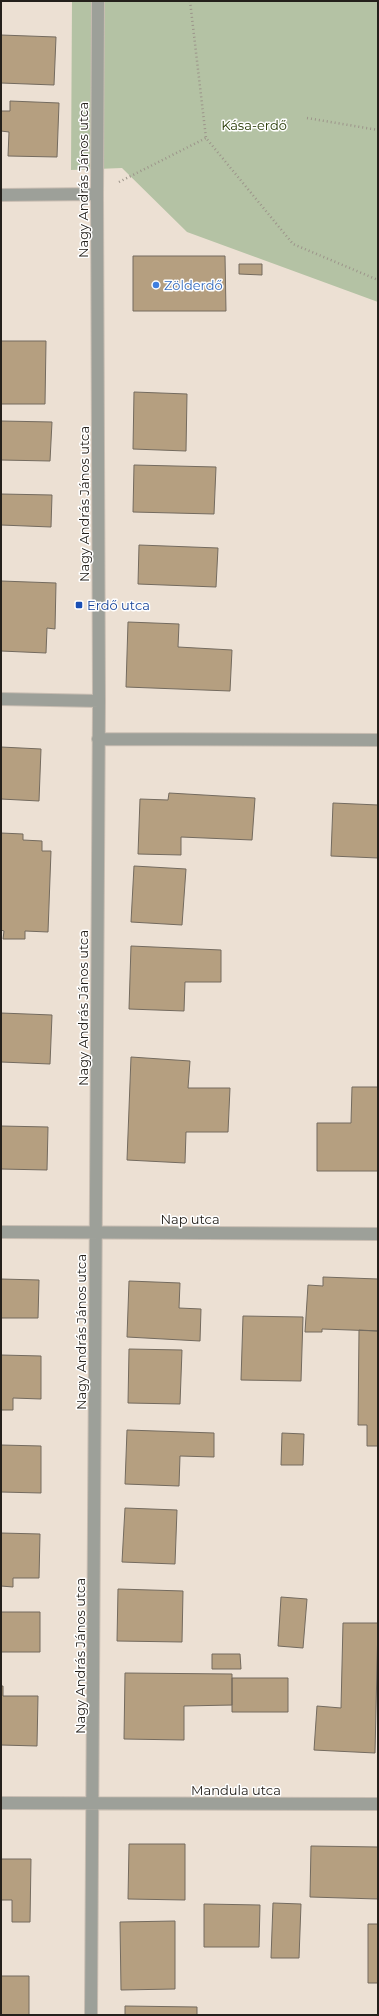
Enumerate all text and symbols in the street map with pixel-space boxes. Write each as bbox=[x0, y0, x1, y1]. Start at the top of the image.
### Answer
street label: Nagy András János utca bbox=[75, 102, 91, 258]
park label: Kása-erdő bbox=[221, 117, 287, 133]
place label: Zölderdő bbox=[164, 277, 223, 293]
marker: Zölderdő bbox=[151, 280, 161, 290]
street label: Nagy András János utca bbox=[76, 426, 92, 582]
place label: Erdő utca bbox=[87, 597, 150, 613]
marker: Erdő utca bbox=[74, 600, 84, 610]
street label: Nagy András János utca bbox=[75, 930, 91, 1086]
street label: Nap utca bbox=[160, 1211, 220, 1227]
street label: Nagy András János utca bbox=[73, 1254, 89, 1410]
street label: Nagy András János utca bbox=[72, 1578, 88, 1734]
street label: Mandula utca bbox=[191, 1782, 281, 1798]

